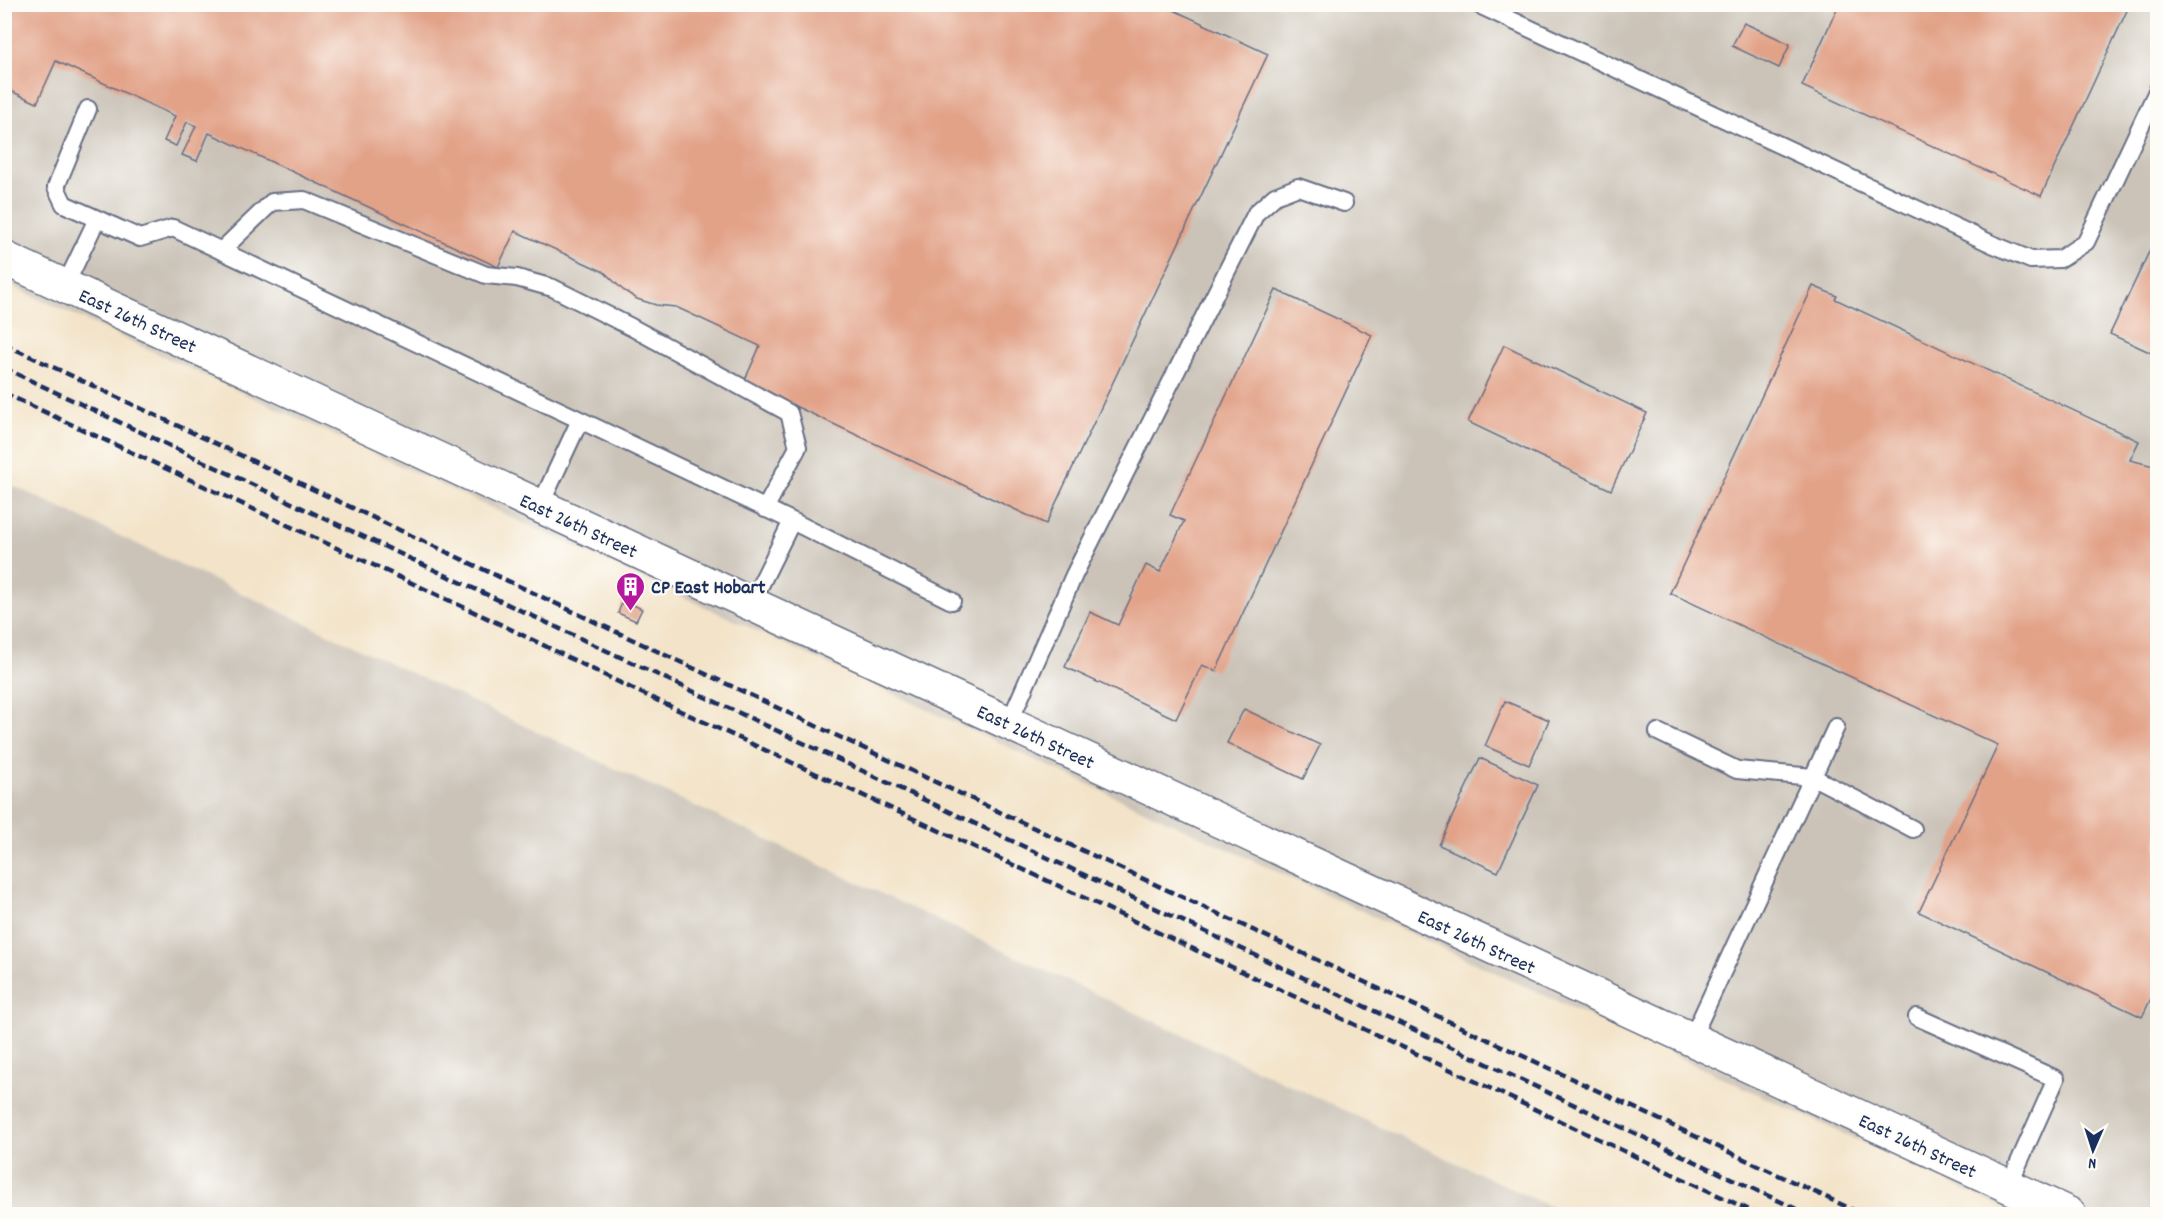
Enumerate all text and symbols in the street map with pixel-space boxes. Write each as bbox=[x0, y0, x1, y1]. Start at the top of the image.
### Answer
street label: East 26th Street bbox=[73, 283, 200, 362]
street label: East 26th Street bbox=[514, 488, 641, 567]
building icon: CP East Hobart bbox=[614, 570, 646, 612]
place label: CP East Hobart bbox=[651, 575, 766, 603]
street label: East 26th Street bbox=[971, 699, 1098, 778]
street label: East 26th Street bbox=[1412, 904, 1539, 983]
street label: East 26th Street bbox=[1853, 1108, 1980, 1187]
north arrow bbox=[2063, 1120, 2123, 1180]
text: N bbox=[2088, 1151, 2097, 1174]

